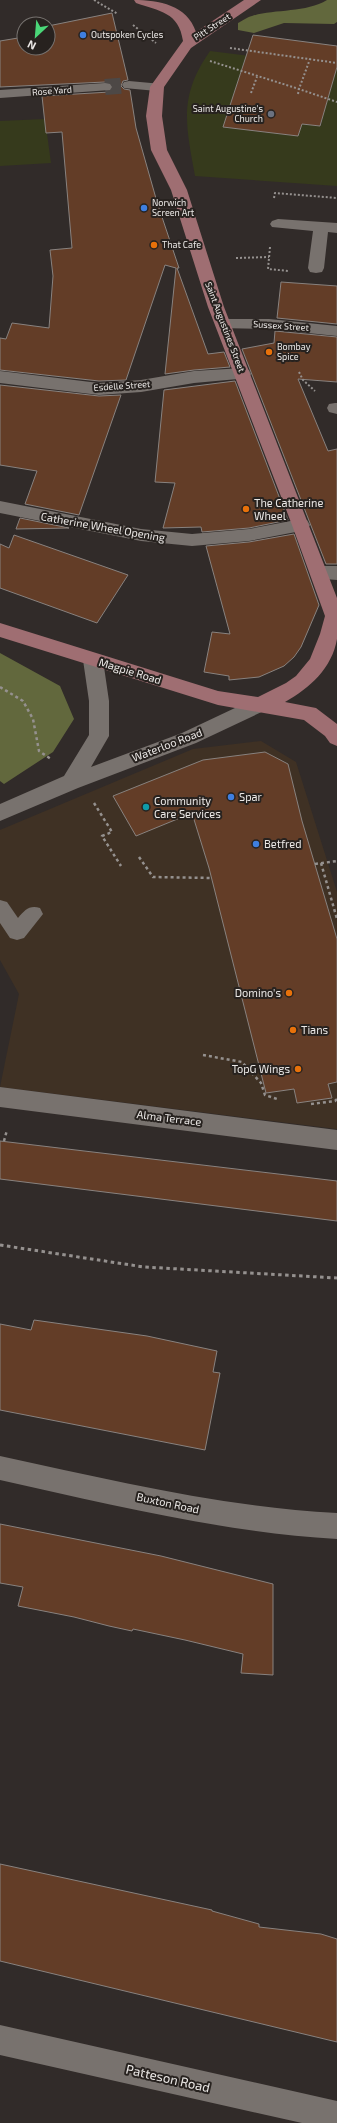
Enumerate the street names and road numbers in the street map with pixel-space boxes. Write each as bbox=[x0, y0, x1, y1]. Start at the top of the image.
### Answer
street label: Pitt Street bbox=[191, 10, 233, 42]
street label: Rose Yard bbox=[32, 84, 72, 97]
street label: Saint Augustines Street bbox=[203, 280, 248, 374]
street label: Sussex Street bbox=[253, 318, 310, 333]
street label: Esdelle Street bbox=[93, 378, 151, 393]
street label: Catherine Wheel Opening bbox=[40, 509, 166, 544]
street label: Magpie Road bbox=[97, 655, 163, 686]
street label: Waterloo Road bbox=[130, 725, 204, 764]
street label: Alma Terrace bbox=[136, 1107, 202, 1128]
street label: Buxton Road bbox=[136, 1490, 201, 1515]
street label: Patteson Road bbox=[124, 2061, 212, 2095]

